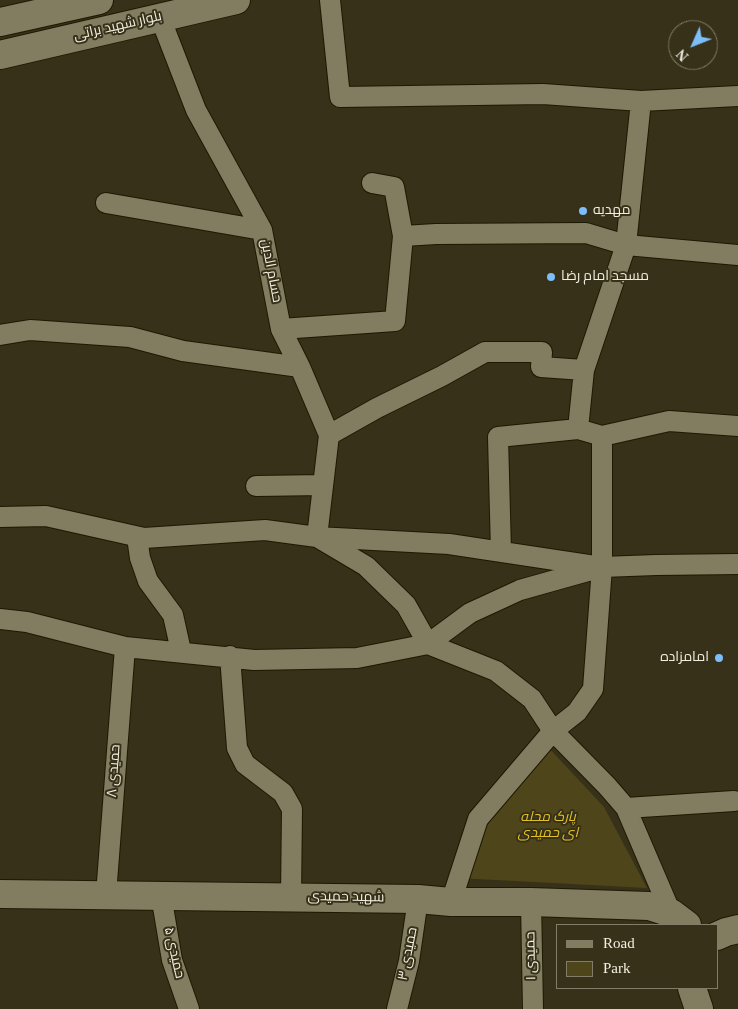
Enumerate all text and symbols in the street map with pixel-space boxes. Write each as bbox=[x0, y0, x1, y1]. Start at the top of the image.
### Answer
street label: بلوار شهید براتی bbox=[72, 9, 164, 45]
north arrow bbox=[668, 20, 718, 70]
text: N bbox=[674, 46, 691, 64]
place label: مهدیه bbox=[593, 203, 631, 219]
marker: مهدیه bbox=[577, 205, 589, 217]
street label: حسام الدین bbox=[256, 238, 284, 304]
place label: مسجد امام رضا bbox=[561, 269, 649, 285]
marker: مسجد امام رضا bbox=[545, 271, 557, 283]
place label: امامزاده bbox=[660, 650, 709, 666]
marker: امامزاده bbox=[713, 652, 725, 664]
street label: حمیدی ۸ bbox=[105, 744, 125, 798]
park label: پارک محله ای حمیدی bbox=[518, 810, 578, 842]
street label: شهید حمیدی bbox=[307, 889, 385, 907]
legend bbox=[556, 924, 718, 989]
street label: حمیدی ۵ bbox=[159, 926, 187, 980]
street label: حمیدی ۳ bbox=[396, 926, 422, 982]
street label: حمیدی ۱ bbox=[523, 931, 541, 981]
text: Road bbox=[603, 935, 635, 951]
text: Park bbox=[603, 960, 631, 976]

